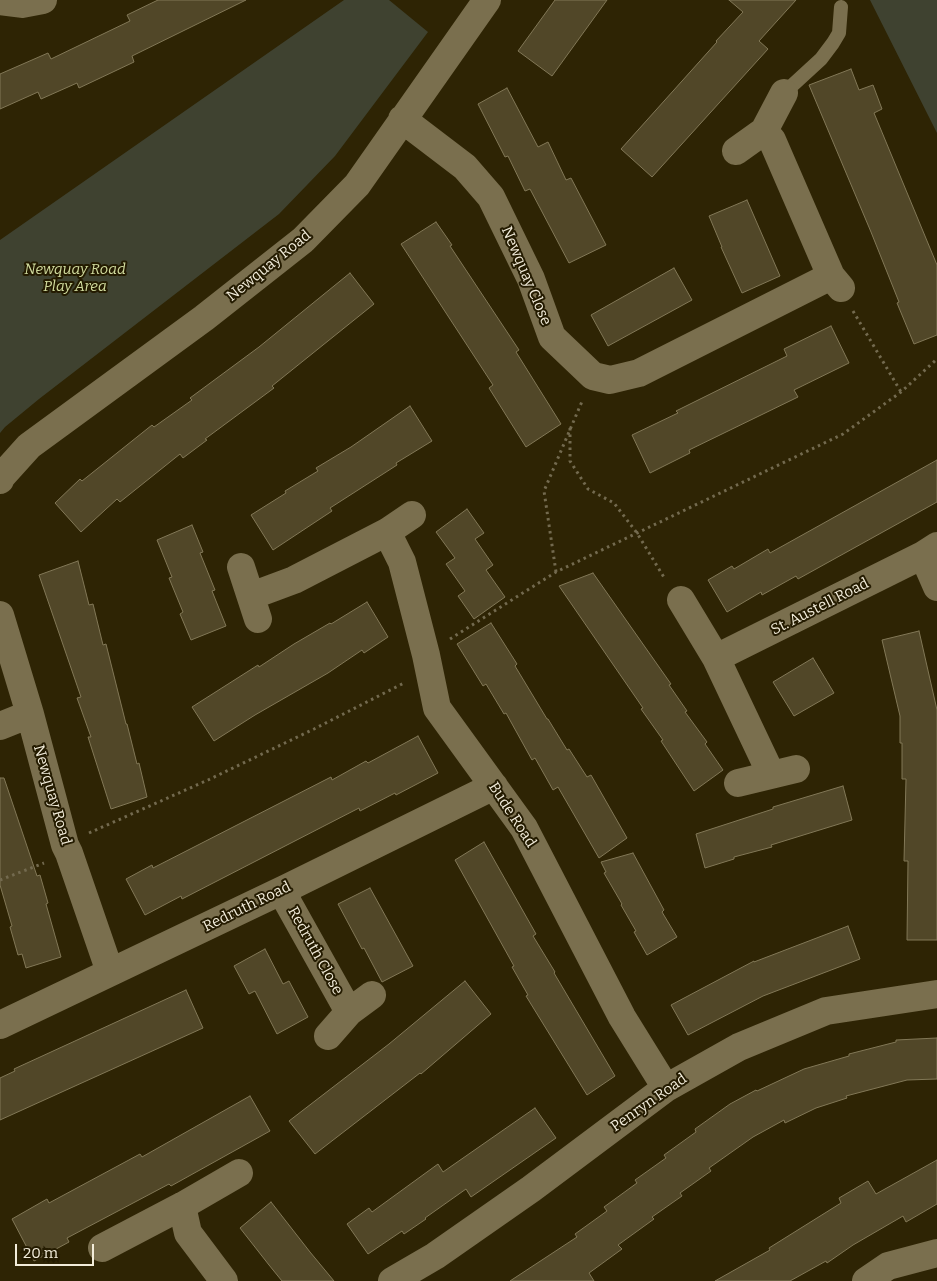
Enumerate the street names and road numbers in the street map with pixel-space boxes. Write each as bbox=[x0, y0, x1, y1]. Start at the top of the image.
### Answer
street label: Newquay Close bbox=[497, 224, 555, 328]
street label: Newquay Road bbox=[223, 227, 315, 305]
street label: St. Austell Road bbox=[768, 575, 872, 639]
street label: Newquay Road bbox=[29, 743, 75, 847]
street label: Bude Road bbox=[484, 779, 540, 851]
street label: Redruth Road bbox=[200, 878, 294, 936]
street label: Redruth Close bbox=[283, 904, 347, 998]
street label: Penryn Road bbox=[607, 1070, 691, 1136]

